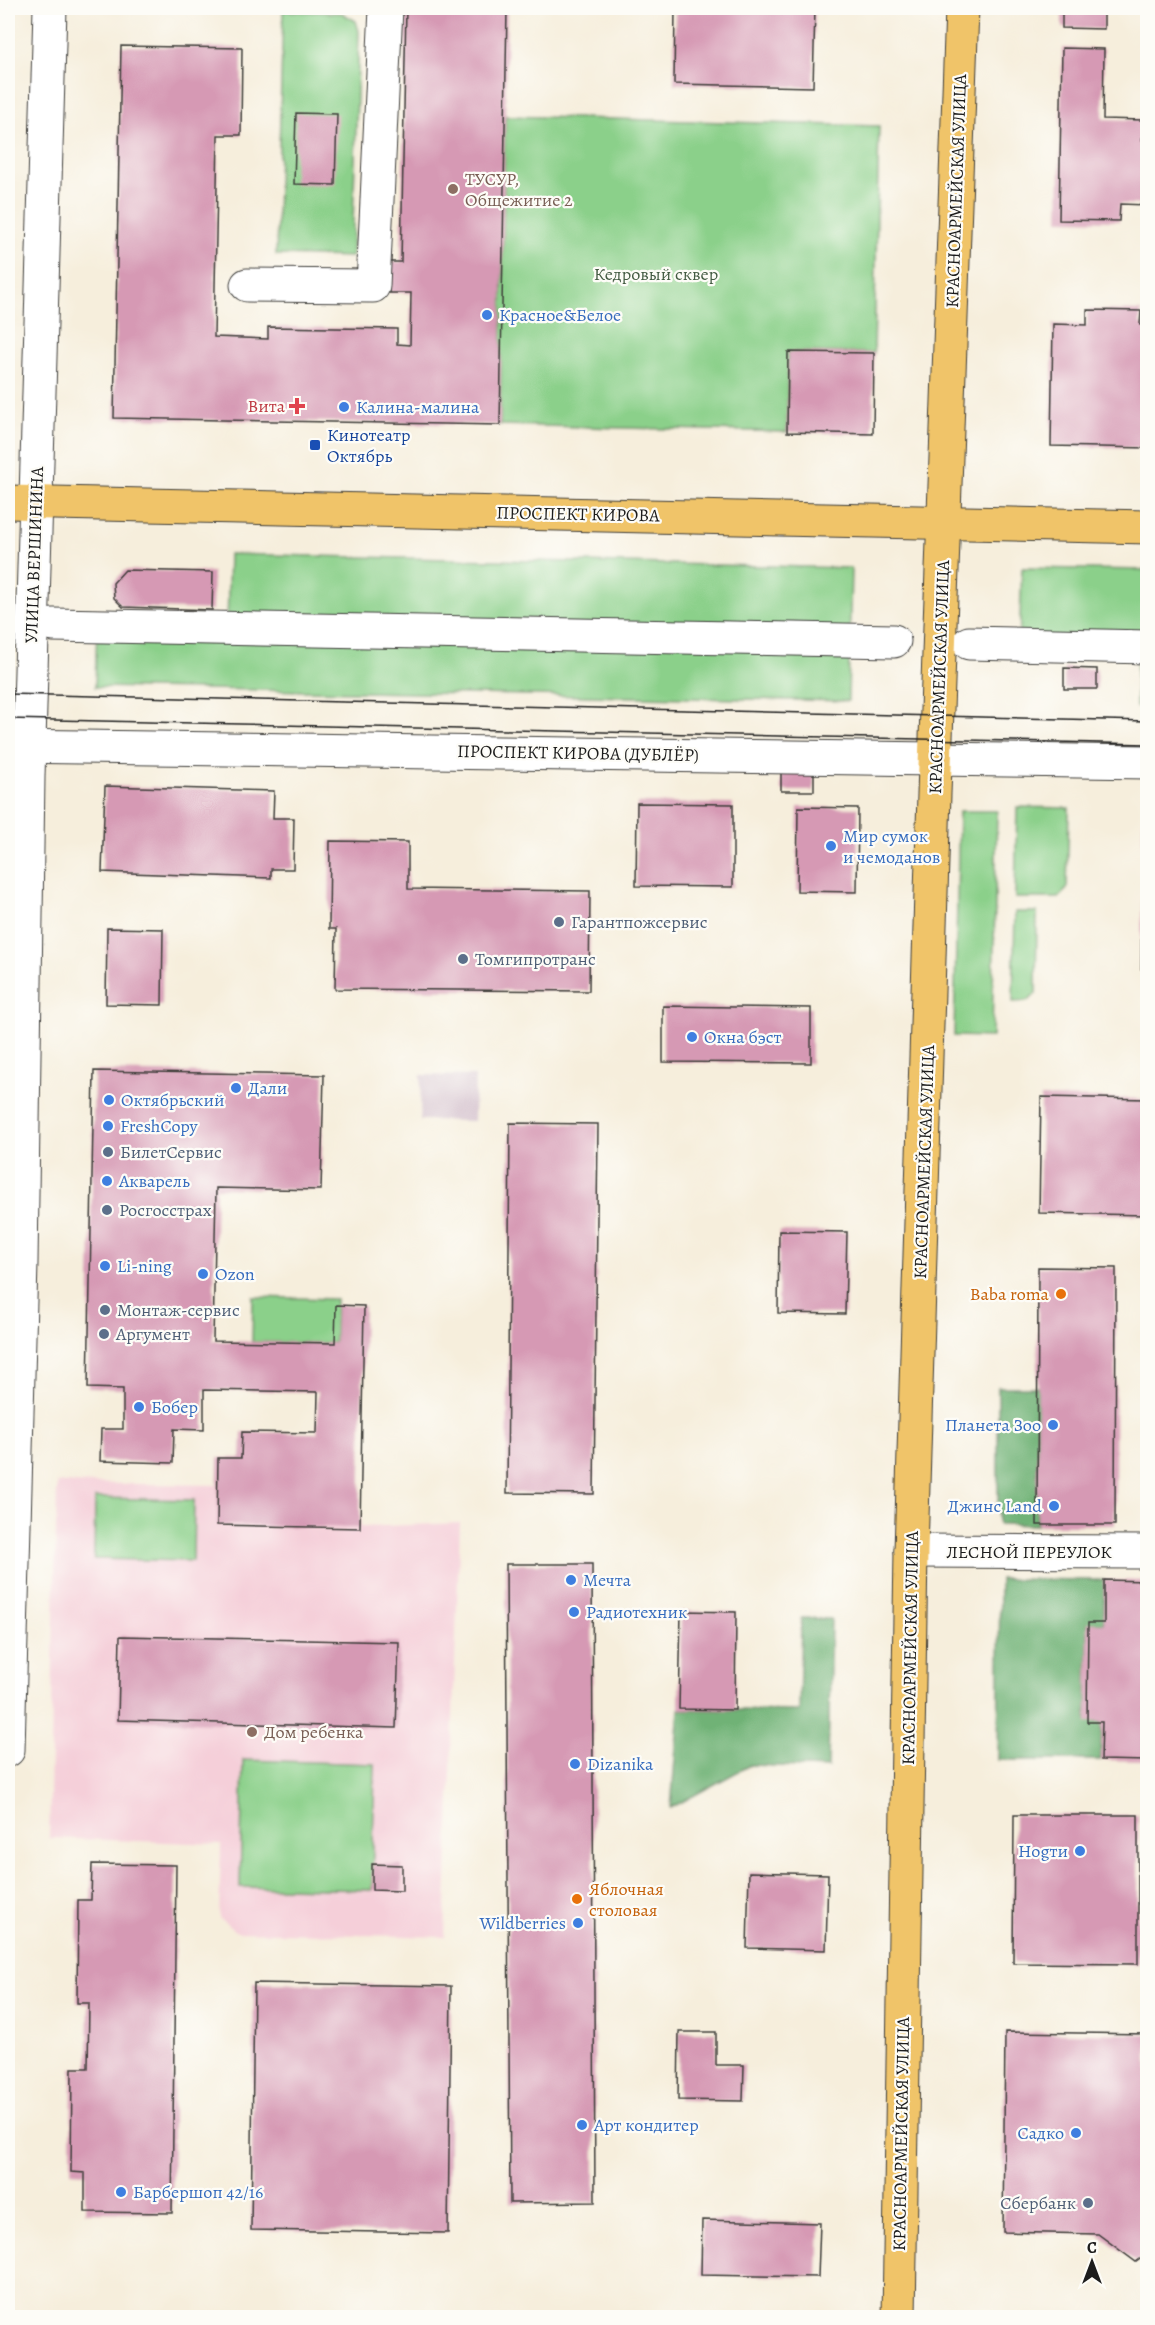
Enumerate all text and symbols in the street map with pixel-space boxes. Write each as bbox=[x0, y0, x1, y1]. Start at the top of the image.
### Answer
street label: КРАСНОАРМЕЙСКАЯ УЛИЦА bbox=[940, 73, 972, 308]
place label: ТУСУР, Общежитие 2 bbox=[465, 167, 573, 212]
marker: ТУСУР, Общежитие 2 bbox=[446, 182, 460, 196]
park label: Кедровый сквер bbox=[594, 262, 718, 286]
place label: Красное&Белое bbox=[499, 303, 621, 327]
marker: Красное&Белое bbox=[480, 308, 494, 322]
place label: Вита bbox=[248, 394, 286, 418]
place label: Калина-малина bbox=[356, 395, 480, 419]
marker: Вита bbox=[290, 399, 304, 413]
marker: Калина-малина bbox=[337, 400, 351, 414]
place label: Кинотеатр Октябрь bbox=[327, 423, 411, 468]
marker: Кинотеатр Октябрь bbox=[308, 438, 322, 452]
street label: УЛИЦА ВЕРШИНИНА bbox=[19, 466, 49, 644]
street label: ПРОСПЕКТ КИРОВА bbox=[496, 501, 660, 527]
street label: КРАСНОАРМЕЙСКАЯ УЛИЦА bbox=[923, 559, 955, 794]
street label: ПРОСПЕКТ КИРОВА (ДУБЛЁР) bbox=[457, 739, 699, 767]
place label: Мир сумок и чемоданов bbox=[843, 824, 940, 869]
marker: Мир сумок и чемоданов bbox=[824, 839, 838, 853]
place label: Гарантпожсервис bbox=[571, 910, 708, 934]
marker: Гарантпожсервис bbox=[552, 915, 566, 929]
place label: Томгипротранс bbox=[475, 947, 596, 971]
marker: Томгипротранс bbox=[456, 952, 470, 966]
place label: Окна бэст bbox=[704, 1025, 782, 1049]
marker: Окна бэст bbox=[685, 1030, 699, 1044]
street label: КРАСНОАРМЕЙСКАЯ УЛИЦА bbox=[908, 1044, 940, 1279]
place label: Дали bbox=[248, 1076, 287, 1100]
marker: Дали bbox=[229, 1081, 243, 1095]
place label: Октябрьский bbox=[121, 1088, 225, 1112]
marker: Октябрьский bbox=[102, 1093, 116, 1107]
place label: FreshCopy bbox=[120, 1114, 199, 1138]
marker: FreshCopy bbox=[101, 1119, 115, 1133]
place label: БилетСервис bbox=[120, 1140, 222, 1164]
marker: БилетСервис bbox=[101, 1145, 115, 1159]
place label: Акварель bbox=[118, 1169, 190, 1193]
marker: Акварель bbox=[100, 1174, 114, 1188]
place label: Росгосстрах bbox=[119, 1198, 212, 1222]
marker: Росгосстрах bbox=[100, 1203, 114, 1217]
place label: Li-ning bbox=[117, 1254, 172, 1278]
marker: Li-ning bbox=[98, 1259, 112, 1273]
place label: Ozon bbox=[215, 1262, 255, 1286]
marker: Ozon bbox=[196, 1267, 210, 1281]
place label: Baba roma bbox=[970, 1282, 1050, 1306]
marker: Baba roma bbox=[1054, 1287, 1068, 1301]
place label: Монтаж-сервис bbox=[117, 1298, 240, 1322]
marker: Монтаж-сервис bbox=[98, 1303, 112, 1317]
place label: Аргумент bbox=[115, 1322, 190, 1346]
marker: Аргумент bbox=[97, 1327, 111, 1341]
place label: Бобер bbox=[151, 1395, 198, 1419]
marker: Бобер bbox=[132, 1400, 146, 1414]
place label: Планета Зоо bbox=[945, 1413, 1041, 1437]
marker: Планета Зоо bbox=[1046, 1418, 1060, 1432]
place label: Джинс Land bbox=[948, 1494, 1042, 1518]
marker: Джинс Land bbox=[1047, 1499, 1061, 1513]
street label: КРАСНОАРМЕЙСКАЯ УЛИЦА bbox=[896, 1530, 924, 1765]
street label: ЛЕСНОЙ ПЕРЕУЛОК bbox=[946, 1540, 1112, 1564]
place label: Мечта bbox=[583, 1568, 632, 1592]
marker: Мечта bbox=[564, 1573, 578, 1587]
place label: Радиотехник bbox=[586, 1600, 687, 1624]
marker: Радиотехник bbox=[567, 1605, 581, 1619]
place label: Дом ребенка bbox=[264, 1720, 364, 1744]
marker: Дом ребенка bbox=[245, 1725, 259, 1739]
place label: Dizanika bbox=[587, 1752, 654, 1776]
marker: Dizanika bbox=[568, 1757, 582, 1771]
place label: Ноgти bbox=[1018, 1839, 1068, 1863]
marker: Ноgти bbox=[1073, 1844, 1087, 1858]
place label: Яблочная столовая bbox=[589, 1877, 664, 1922]
marker: Яблочная столовая bbox=[570, 1892, 584, 1906]
place label: Wildberries bbox=[478, 1911, 566, 1935]
marker: Wildberries bbox=[571, 1916, 585, 1930]
street label: КРАСНОАРМЕЙСКАЯ УЛИЦА bbox=[887, 2016, 915, 2251]
place label: Арт кондитер bbox=[593, 2113, 699, 2137]
marker: Арт кондитер bbox=[575, 2118, 589, 2132]
place label: Садко bbox=[1018, 2121, 1064, 2145]
marker: Садко bbox=[1069, 2126, 1083, 2140]
place label: Барбершоп 42/16 bbox=[133, 2180, 263, 2204]
marker: Барбершоп 42/16 bbox=[114, 2185, 128, 2199]
place label: Сбербанк bbox=[1000, 2191, 1076, 2215]
marker: Сбербанк bbox=[1081, 2196, 1095, 2210]
north arrow bbox=[1062, 2232, 1122, 2292]
text: С bbox=[1087, 2237, 1097, 2259]

